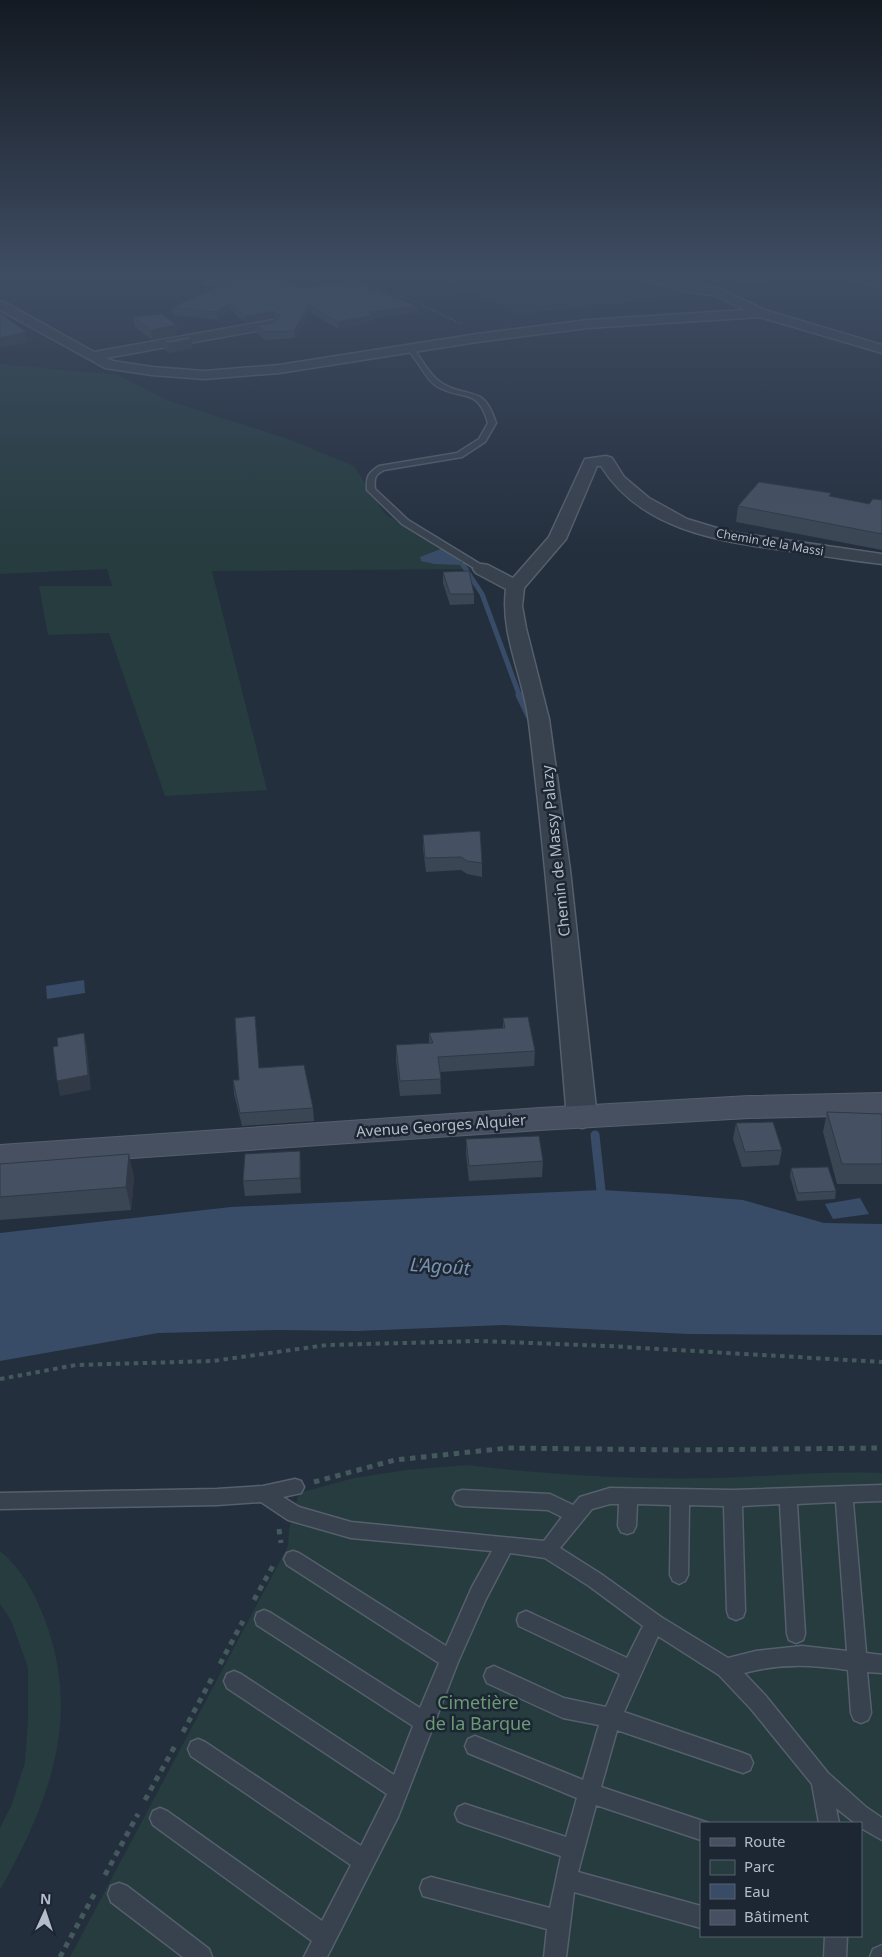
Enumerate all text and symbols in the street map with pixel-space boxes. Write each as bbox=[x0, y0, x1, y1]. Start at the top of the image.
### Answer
street label: Chemin de la Massi bbox=[715, 524, 825, 560]
street label: Chemin de Massy Palazy bbox=[536, 764, 574, 938]
street label: Avenue Georges Alquier bbox=[355, 1109, 527, 1141]
water label: L'Agoût bbox=[409, 1251, 472, 1281]
park label: Cimetière de la Barque bbox=[425, 1690, 531, 1735]
legend bbox=[700, 1822, 862, 1937]
text: Route bbox=[744, 1831, 786, 1851]
text: Parc bbox=[744, 1856, 775, 1876]
text: Eau bbox=[744, 1881, 770, 1901]
north arrow bbox=[20, 1887, 70, 1937]
text: N bbox=[40, 1889, 52, 1908]
text: Bâtiment bbox=[744, 1906, 809, 1926]

